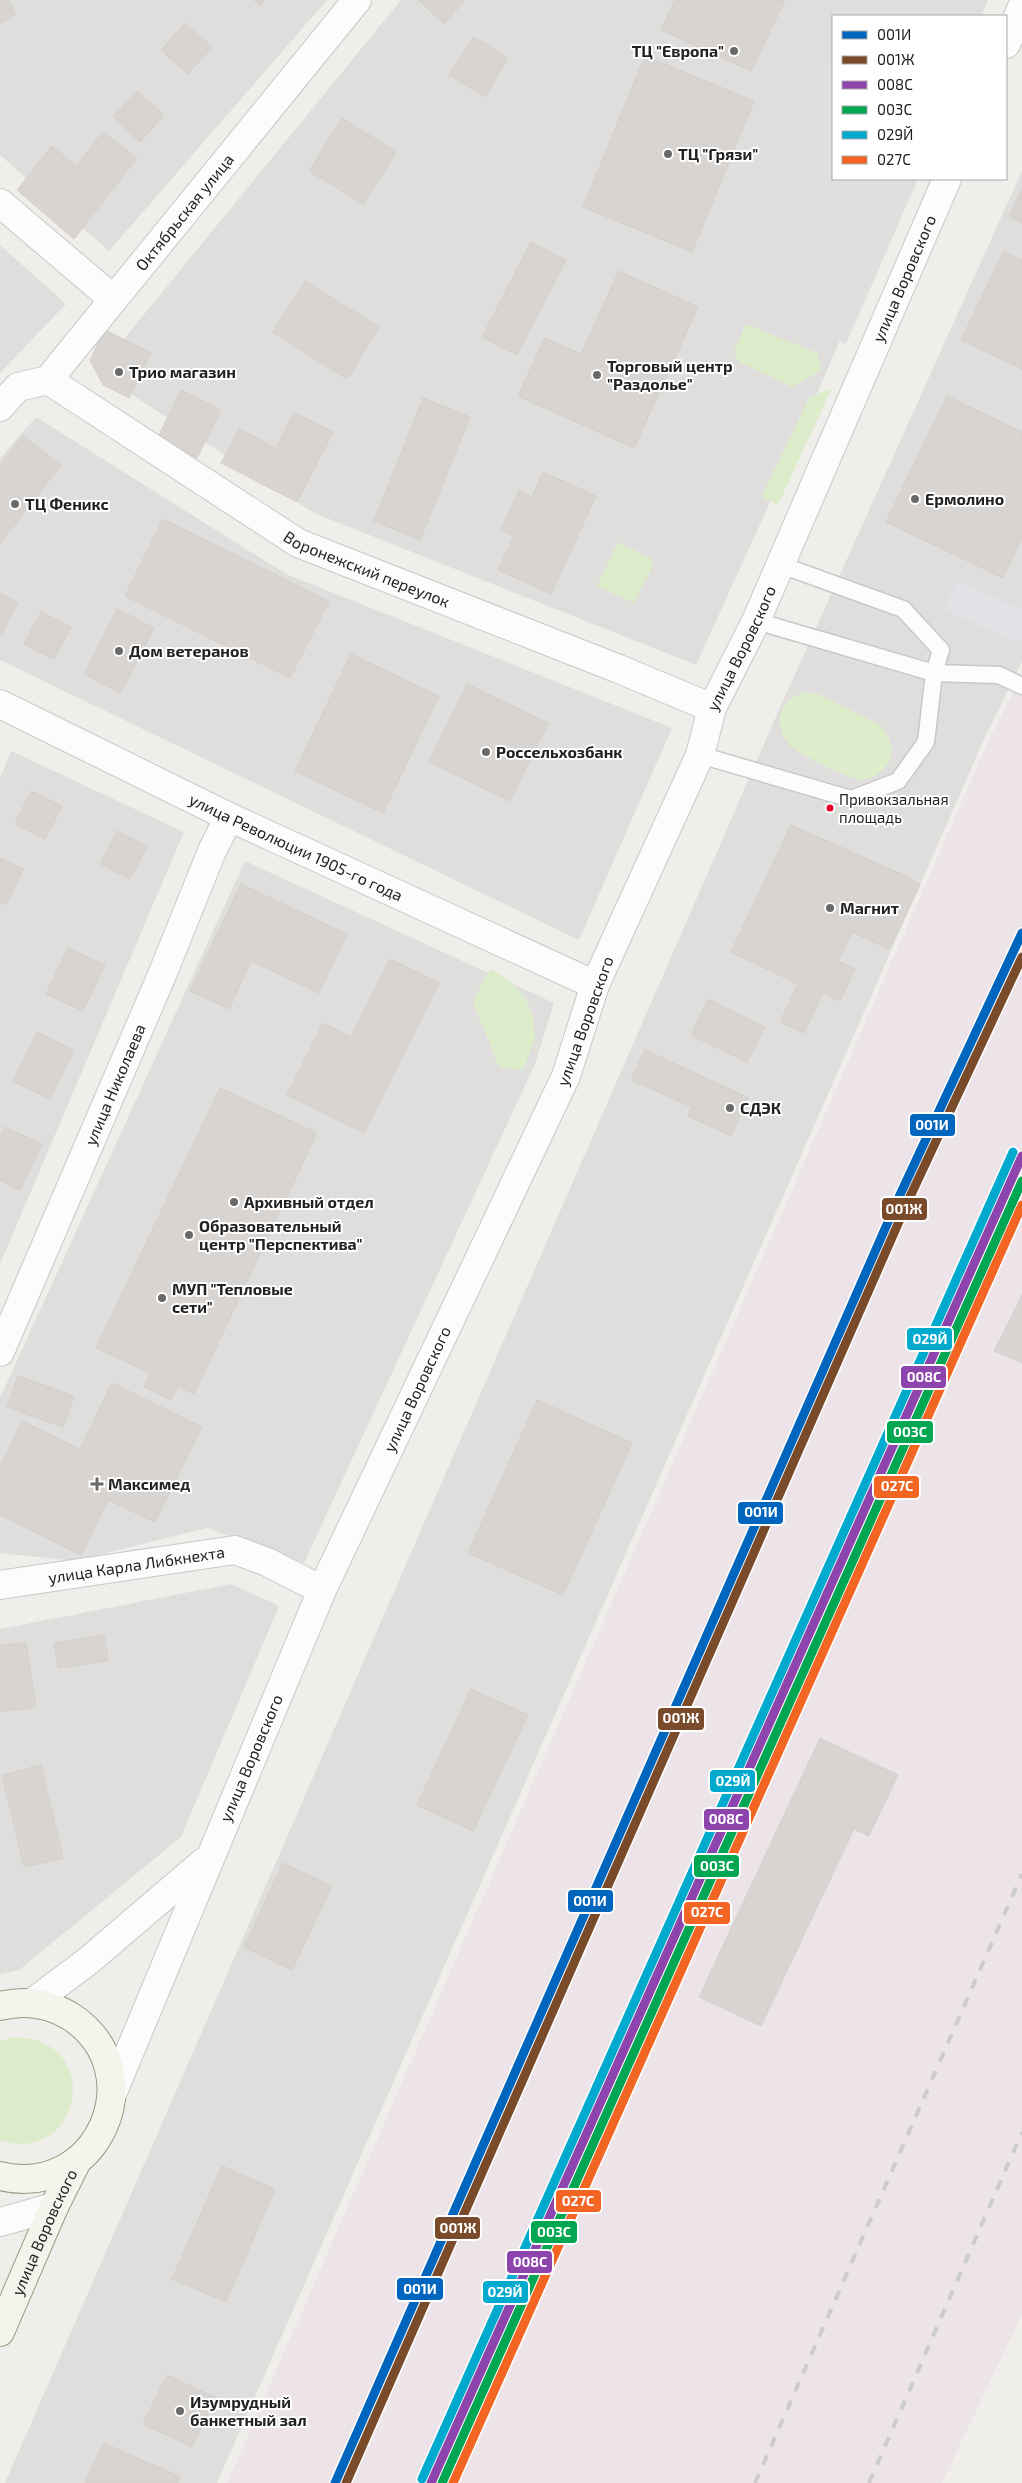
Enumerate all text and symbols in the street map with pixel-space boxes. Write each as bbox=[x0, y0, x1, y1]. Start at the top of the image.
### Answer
legend bbox=[832, 15, 1007, 180]
text: 001И bbox=[877, 25, 911, 43]
place label: ТЦ "Европа" bbox=[632, 41, 724, 60]
marker: ТЦ "Европа" bbox=[728, 45, 740, 57]
text: 001Ж bbox=[877, 50, 915, 68]
text: 008С bbox=[877, 75, 913, 93]
text: 003С bbox=[877, 100, 912, 118]
text: 029Й bbox=[877, 125, 913, 143]
place label: ТЦ "Грязи" bbox=[678, 144, 758, 163]
marker: ТЦ "Грязи" bbox=[662, 148, 674, 160]
street label: Октябрьская улица bbox=[131, 150, 237, 274]
text: 027С bbox=[877, 150, 911, 168]
street label: улица Воровского bbox=[868, 212, 939, 345]
place label: Торговый центр "Раздолье" bbox=[607, 356, 733, 393]
place label: Трио магазин bbox=[129, 362, 236, 381]
marker: Трио магазин bbox=[113, 366, 125, 378]
marker: Торговый центр "Раздолье" bbox=[591, 369, 603, 381]
place label: Ермолино bbox=[925, 489, 1004, 508]
marker: Ермолино bbox=[909, 493, 921, 505]
place label: ТЦ Феникс bbox=[25, 494, 109, 513]
marker: ТЦ Феникс bbox=[9, 498, 21, 510]
street label: Воронежский переулок bbox=[280, 526, 453, 611]
street label: улица Воровского bbox=[702, 583, 779, 714]
place label: Дом ветеранов bbox=[129, 641, 249, 660]
marker: Дом ветеранов bbox=[113, 645, 125, 657]
place label: Россельхозбанк bbox=[496, 742, 622, 761]
marker: Россельхозбанк bbox=[480, 746, 492, 758]
street label: улица Революции 1905-го года bbox=[186, 789, 406, 905]
place label: Привокзальная площадь bbox=[839, 790, 949, 826]
marker: Привокзальная площадь bbox=[825, 803, 835, 813]
place label: Магнит bbox=[840, 898, 899, 917]
marker: Магнит bbox=[824, 902, 836, 914]
street label: улица Воровского bbox=[552, 953, 618, 1089]
street label: улица Николаева bbox=[80, 1021, 149, 1148]
place label: СДЭК bbox=[740, 1098, 781, 1117]
marker: СДЭК bbox=[724, 1102, 736, 1114]
line badge: 001И bbox=[909, 1113, 956, 1137]
text: 001И bbox=[915, 1116, 949, 1133]
place label: Архивный отдел bbox=[244, 1192, 374, 1211]
marker: Архивный отдел bbox=[228, 1196, 240, 1208]
line badge: 001Ж bbox=[881, 1197, 928, 1221]
text: 001Ж bbox=[886, 1200, 922, 1217]
place label: Образовательный центр "Перспектива" bbox=[199, 1216, 363, 1253]
marker: Образовательный центр "Перспектива" bbox=[183, 1229, 195, 1241]
place label: МУП "Тепловые сети" bbox=[172, 1279, 293, 1316]
marker: МУП "Тепловые сети" bbox=[156, 1292, 168, 1304]
street label: улица Воровского bbox=[379, 1323, 455, 1455]
line badge: 029Й bbox=[906, 1327, 953, 1351]
text: 029Й bbox=[912, 1330, 948, 1347]
line badge: 008С bbox=[900, 1365, 947, 1389]
text: 008С bbox=[907, 1368, 941, 1385]
line badge: 003С bbox=[886, 1420, 934, 1444]
text: 003С bbox=[893, 1423, 927, 1440]
place label: Максимед bbox=[108, 1474, 190, 1493]
line badge: 027С bbox=[873, 1475, 920, 1499]
marker: Максимед bbox=[90, 1477, 104, 1491]
text: 027С bbox=[881, 1477, 913, 1494]
line badge: 001И bbox=[737, 1501, 784, 1525]
text: 001И bbox=[744, 1503, 778, 1520]
street label: улица Карла Либкнехта bbox=[47, 1542, 226, 1588]
street label: улица Воровского bbox=[215, 1691, 287, 1825]
line badge: 001Ж bbox=[657, 1707, 705, 1731]
text: 001Ж bbox=[663, 1709, 699, 1726]
line badge: 029Й bbox=[709, 1769, 756, 1793]
text: 029Й bbox=[715, 1772, 751, 1789]
line badge: 008С bbox=[703, 1808, 750, 1831]
text: 008С bbox=[709, 1810, 743, 1827]
line badge: 003С bbox=[693, 1854, 740, 1878]
text: 003С bbox=[700, 1857, 734, 1874]
line badge: 001И bbox=[567, 1889, 614, 1913]
text: 001И bbox=[573, 1892, 607, 1909]
line badge: 027С bbox=[683, 1901, 731, 1925]
text: 027С bbox=[691, 1903, 723, 1920]
street label: улица Воровского bbox=[7, 2166, 80, 2299]
line badge: 027С bbox=[555, 2189, 602, 2213]
text: 027С bbox=[562, 2192, 594, 2209]
line badge: 001Ж bbox=[434, 2216, 481, 2240]
text: 001Ж bbox=[440, 2219, 476, 2236]
line badge: 003С bbox=[530, 2220, 578, 2244]
text: 003С bbox=[537, 2223, 571, 2240]
line badge: 008С bbox=[506, 2250, 553, 2274]
text: 008С bbox=[513, 2253, 547, 2270]
line badge: 001И bbox=[396, 2277, 444, 2301]
text: 001И bbox=[403, 2280, 437, 2297]
line badge: 029Й bbox=[482, 2280, 529, 2304]
text: 029Й bbox=[487, 2283, 523, 2300]
place label: Изумрудный банкетный зал bbox=[190, 2392, 307, 2429]
marker: Изумрудный банкетный зал bbox=[174, 2405, 186, 2417]

